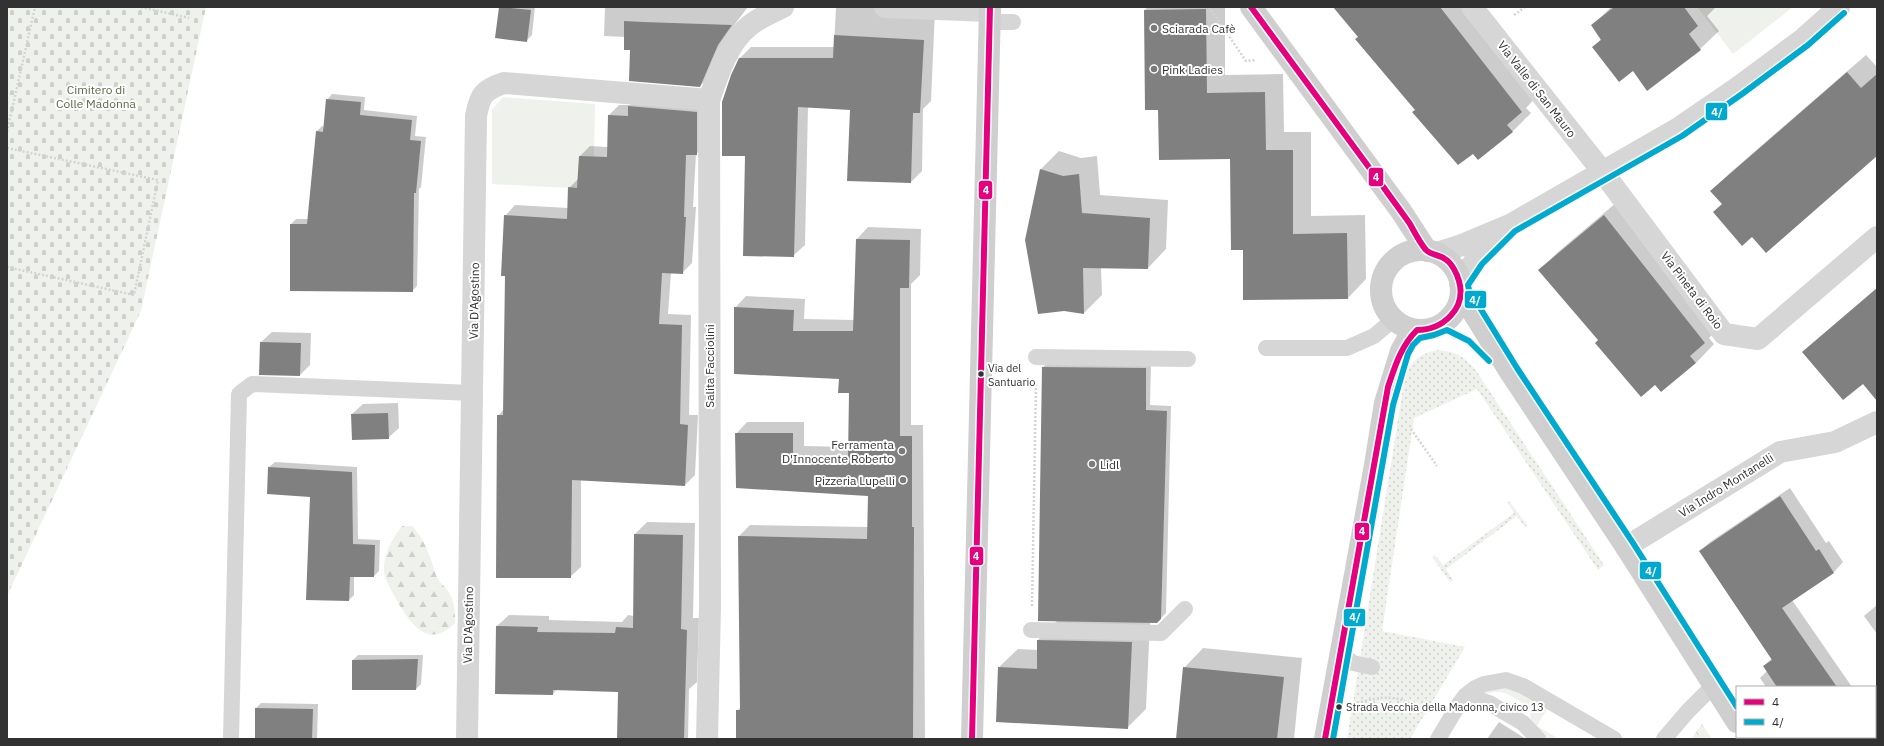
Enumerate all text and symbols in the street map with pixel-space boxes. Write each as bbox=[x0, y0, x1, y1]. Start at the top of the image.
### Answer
place label: Sciarada Cafè bbox=[1162, 21, 1236, 36]
marker: Sciarada Cafè bbox=[1149, 23, 1159, 33]
street label: Via Valle di San Mauro bbox=[1495, 38, 1580, 141]
place label: Pink Ladies bbox=[1162, 62, 1223, 77]
marker: Pink Ladies bbox=[1149, 64, 1159, 74]
park label: Cimitero di Colle Madonna bbox=[56, 82, 137, 111]
line badge: 4/ bbox=[1705, 102, 1728, 121]
text: 4/ bbox=[1711, 105, 1723, 119]
line badge: 4 bbox=[1368, 167, 1384, 187]
text: 4 bbox=[1373, 170, 1380, 184]
line badge: 4 bbox=[978, 180, 993, 200]
text: 4 bbox=[983, 183, 990, 197]
street label: Via Pineta di Roio bbox=[1658, 248, 1726, 332]
street label: Via D'Agostino bbox=[466, 262, 482, 340]
line badge: 4/ bbox=[1464, 290, 1487, 309]
text: 4/ bbox=[1469, 293, 1481, 307]
street label: Salita Facciolini bbox=[702, 324, 717, 408]
place label: Via del Santuario bbox=[988, 361, 1035, 389]
marker: Via del Santuario bbox=[976, 369, 986, 379]
place label: Ferramenta D'Innocente Roberto bbox=[782, 437, 895, 466]
marker: Ferramenta D'Innocente Roberto bbox=[897, 446, 907, 456]
street label: Via Indro Montanelli bbox=[1676, 450, 1776, 520]
place label: Lidl bbox=[1100, 457, 1119, 472]
marker: Lidl bbox=[1087, 459, 1097, 469]
place label: Pizzeria Lupelli bbox=[815, 473, 895, 488]
marker: Pizzeria Lupelli bbox=[898, 475, 908, 485]
line badge: 4 bbox=[1354, 522, 1370, 541]
text: 4 bbox=[1359, 524, 1366, 538]
line badge: 4 bbox=[969, 546, 984, 566]
text: 4 bbox=[973, 549, 980, 563]
line badge: 4/ bbox=[1639, 561, 1662, 580]
text: 4/ bbox=[1645, 564, 1657, 578]
street label: Via D'Agostino bbox=[460, 586, 476, 664]
line badge: 4/ bbox=[1343, 608, 1366, 627]
text: 4/ bbox=[1349, 610, 1361, 624]
legend bbox=[1736, 686, 1876, 738]
text: 4 bbox=[1772, 694, 1779, 709]
place label: Strada Vecchia della Madonna, civico 13 bbox=[1346, 700, 1544, 714]
marker: Strada Vecchia della Madonna, civico 13 bbox=[1334, 702, 1344, 712]
text: 4/ bbox=[1772, 714, 1784, 729]

